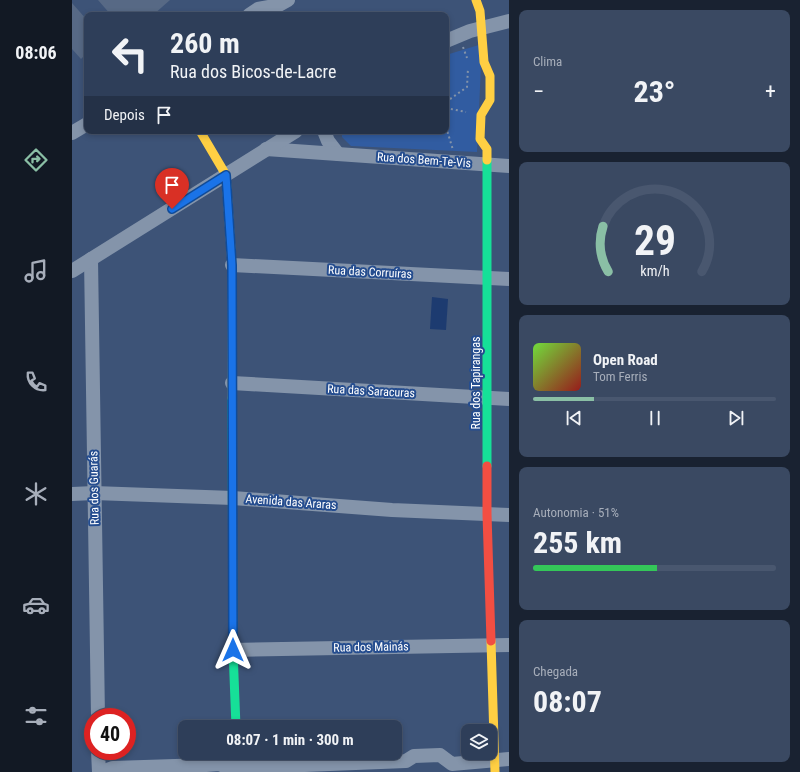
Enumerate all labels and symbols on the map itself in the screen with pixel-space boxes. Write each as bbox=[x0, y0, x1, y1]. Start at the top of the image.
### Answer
street label: Rua dos Bem-Te-Vis bbox=[376, 150, 472, 170]
pin bbox=[155, 168, 189, 209]
street label: Rua das Corruíras bbox=[328, 263, 412, 281]
street label: Rua dos Tapirangas bbox=[469, 337, 483, 429]
street label: Rua das Saracuras bbox=[327, 382, 415, 400]
street label: Rua dos Guarás bbox=[86, 451, 102, 525]
street label: Avenida das Araras bbox=[245, 492, 337, 512]
position arrow bbox=[212, 629, 254, 671]
street label: Rua dos Mainás bbox=[333, 639, 409, 655]
speed limit sign: 40 bbox=[84, 708, 136, 760]

